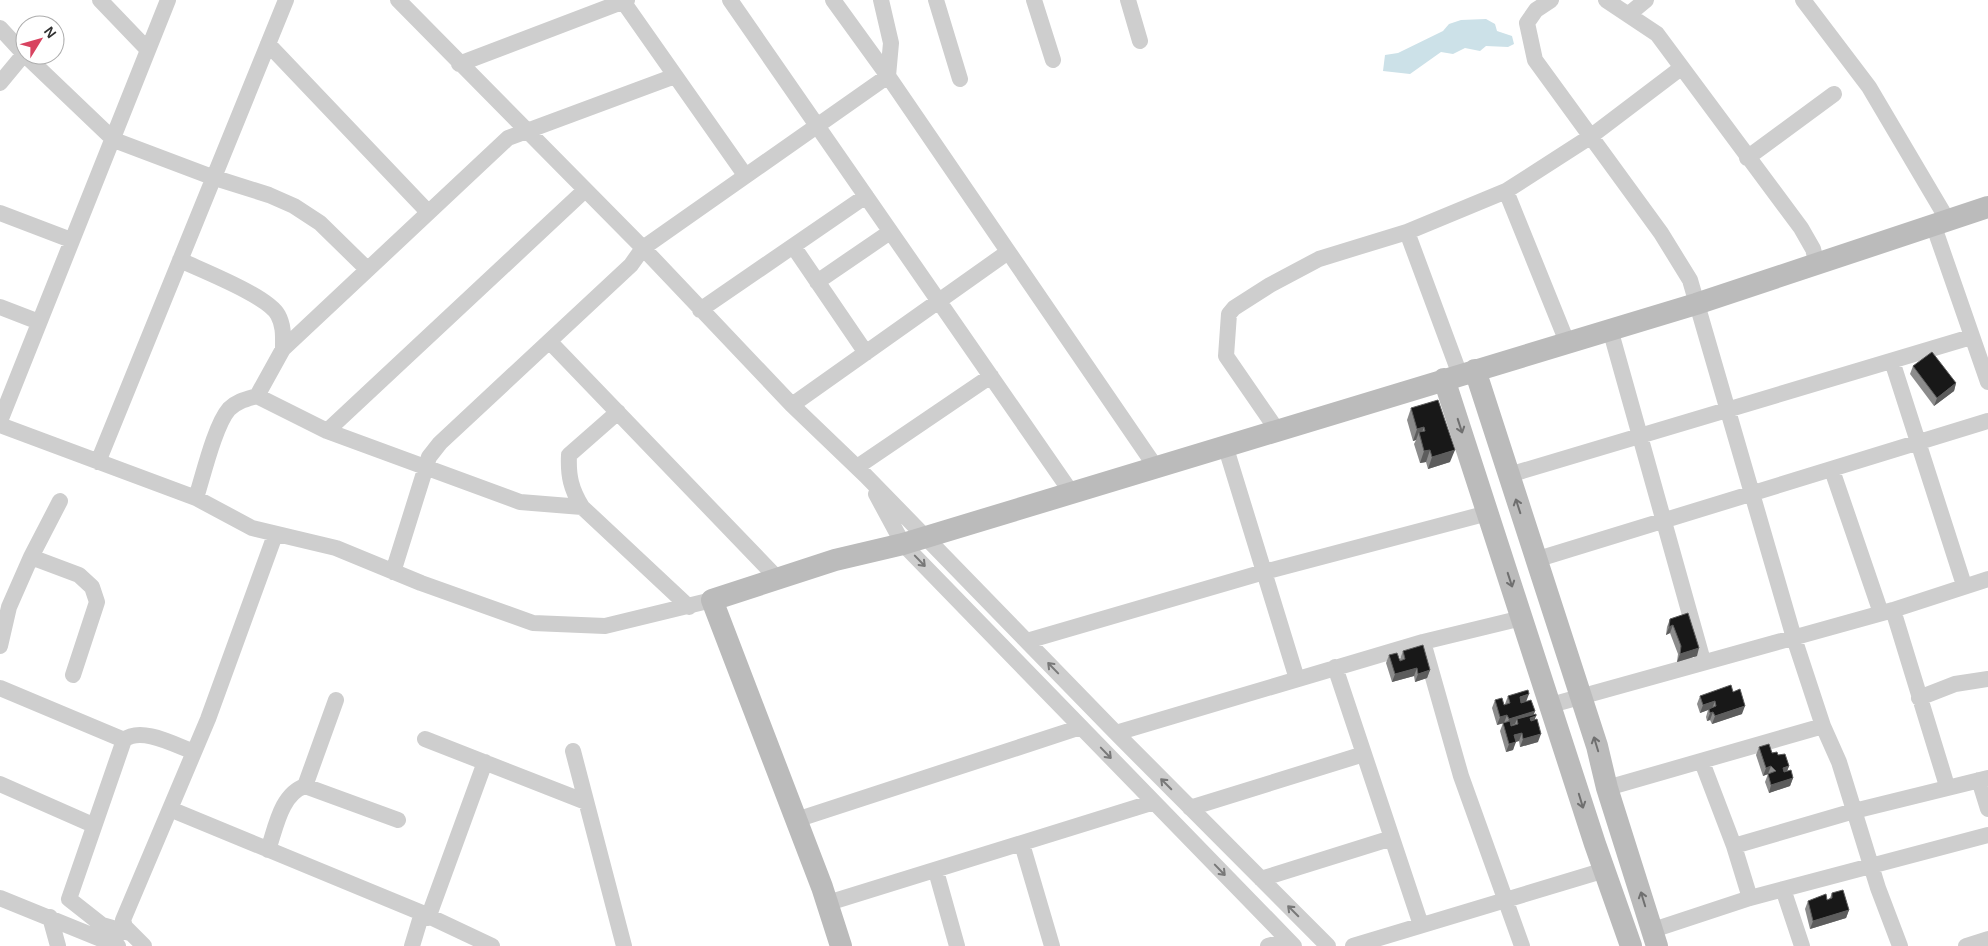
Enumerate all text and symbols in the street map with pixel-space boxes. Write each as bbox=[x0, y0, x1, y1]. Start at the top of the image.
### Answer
north arrow bbox=[15, 15, 65, 65]
text: N bbox=[41, 23, 60, 41]
one-way arrow bbox=[1455, 417, 1465, 433]
one-way arrow bbox=[1513, 499, 1523, 515]
one-way arrow bbox=[914, 555, 926, 568]
one-way arrow bbox=[1506, 572, 1515, 587]
one-way arrow bbox=[1047, 661, 1059, 674]
one-way arrow bbox=[1591, 737, 1600, 752]
one-way arrow bbox=[1100, 747, 1112, 760]
one-way arrow bbox=[1160, 778, 1173, 790]
one-way arrow bbox=[1577, 793, 1587, 809]
one-way arrow bbox=[1214, 863, 1226, 876]
one-way arrow bbox=[1638, 892, 1647, 908]
one-way arrow bbox=[1288, 906, 1300, 918]

